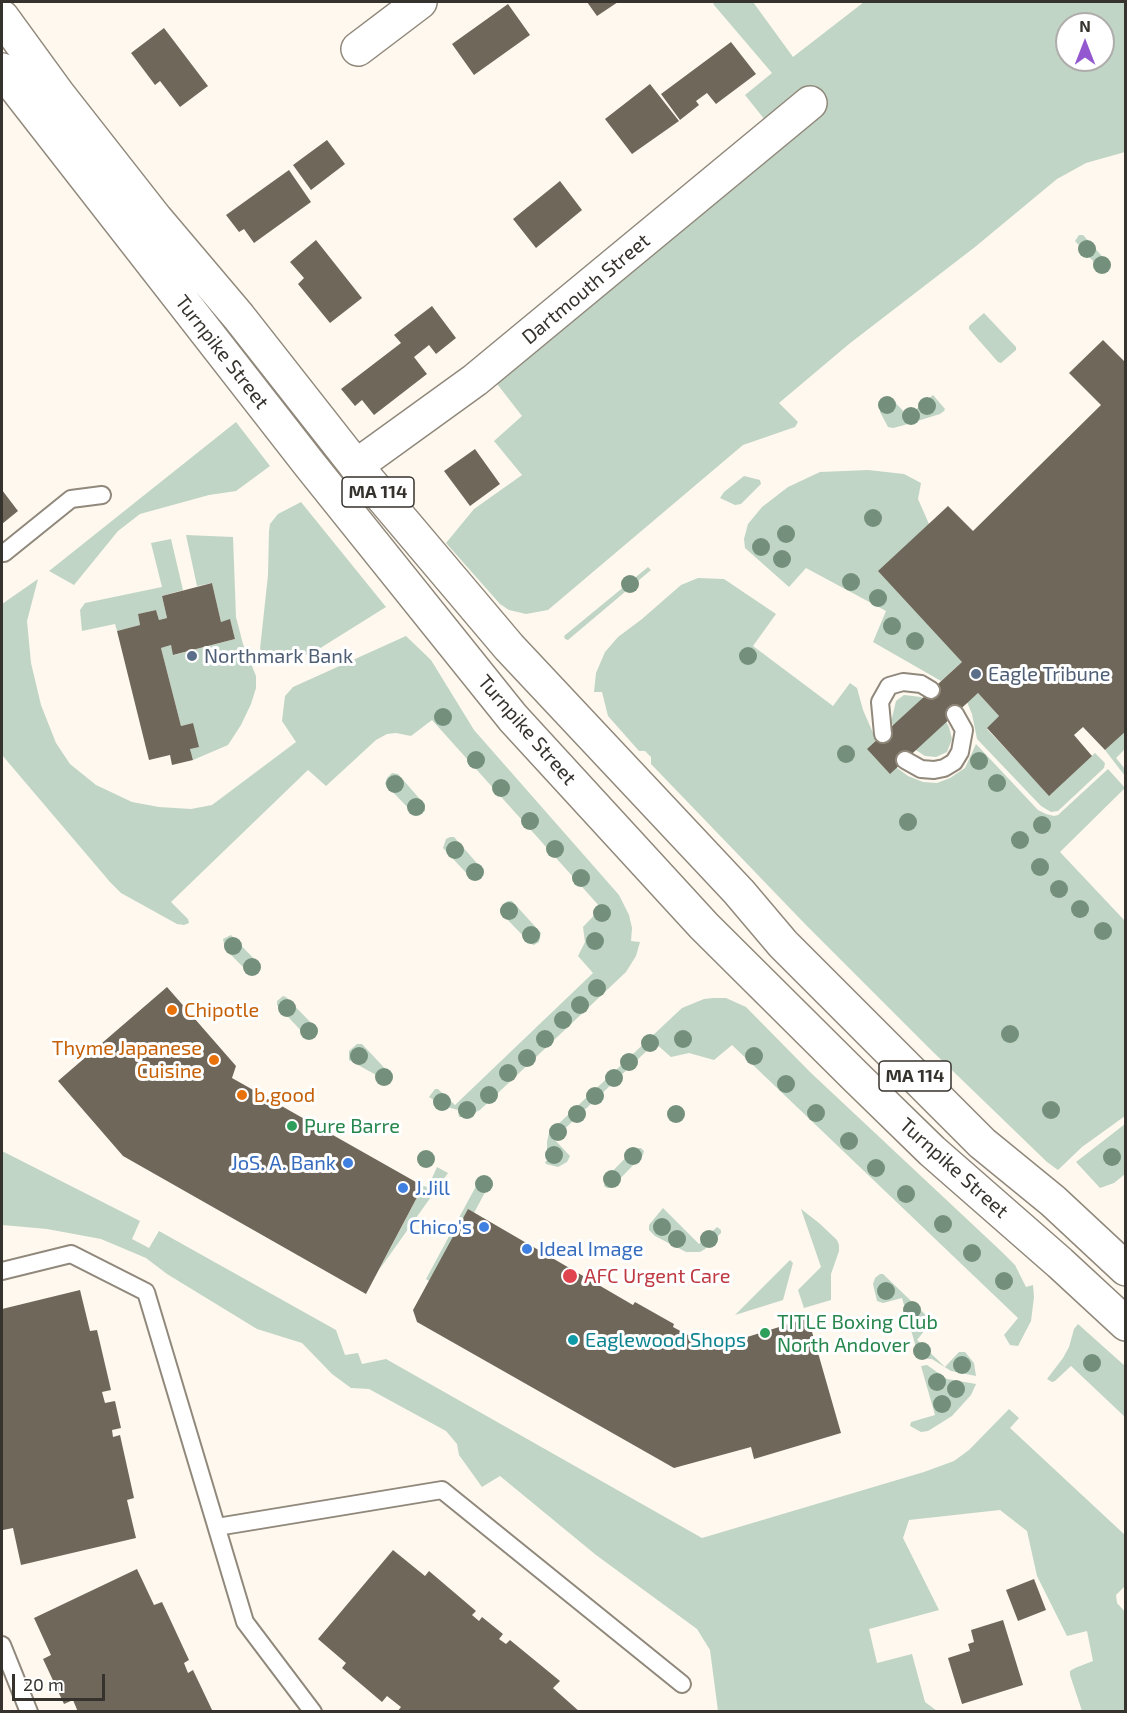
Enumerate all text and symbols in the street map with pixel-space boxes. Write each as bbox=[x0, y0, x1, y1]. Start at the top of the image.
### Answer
north arrow bbox=[1055, 12, 1115, 72]
text: N bbox=[1079, 16, 1091, 35]
street label: Dartmouth Street bbox=[517, 229, 655, 349]
street label: Turnpike Street bbox=[170, 290, 274, 414]
road number: MA 114 bbox=[342, 477, 414, 507]
place label: Northmark Bank bbox=[204, 644, 353, 668]
marker: Northmark Bank bbox=[185, 649, 199, 663]
place label: Eagle Tribune bbox=[988, 662, 1110, 686]
marker: Eagle Tribune bbox=[969, 667, 983, 681]
street label: Turnpike Street bbox=[473, 670, 581, 790]
place label: Chipotle bbox=[184, 998, 259, 1022]
marker: Chipotle bbox=[165, 1003, 179, 1017]
place label: Thyme Japanese Cuisine bbox=[52, 1036, 202, 1083]
marker: Thyme Japanese Cuisine bbox=[207, 1053, 221, 1067]
road number: MA 114 bbox=[879, 1061, 951, 1091]
place label: b.good bbox=[254, 1083, 315, 1107]
marker: b.good bbox=[235, 1088, 249, 1102]
street label: Turnpike Street bbox=[895, 1113, 1013, 1223]
place label: Pure Barre bbox=[304, 1114, 400, 1138]
marker: Pure Barre bbox=[285, 1119, 299, 1133]
place label: JoS. A. Bank bbox=[231, 1151, 336, 1175]
marker: JoS. A. Bank bbox=[341, 1156, 355, 1170]
place label: J.Jill bbox=[415, 1176, 450, 1200]
marker: J.Jill bbox=[396, 1181, 410, 1195]
place label: Chico's bbox=[409, 1215, 472, 1239]
marker: Chico's bbox=[477, 1220, 491, 1234]
place label: Ideal Image bbox=[539, 1237, 643, 1261]
marker: Ideal Image bbox=[520, 1242, 534, 1256]
place label: AFC Urgent Care bbox=[584, 1264, 731, 1288]
marker: AFC Urgent Care bbox=[561, 1267, 579, 1285]
place label: TITLE Boxing Club North Andover bbox=[777, 1310, 938, 1357]
marker: TITLE Boxing Club North Andover bbox=[758, 1326, 772, 1340]
place label: Eaglewood Shops bbox=[585, 1328, 746, 1352]
marker: Eaglewood Shops bbox=[566, 1333, 580, 1347]
scale bar bbox=[15, 1662, 108, 1700]
text: 20 m bbox=[23, 1673, 64, 1695]

